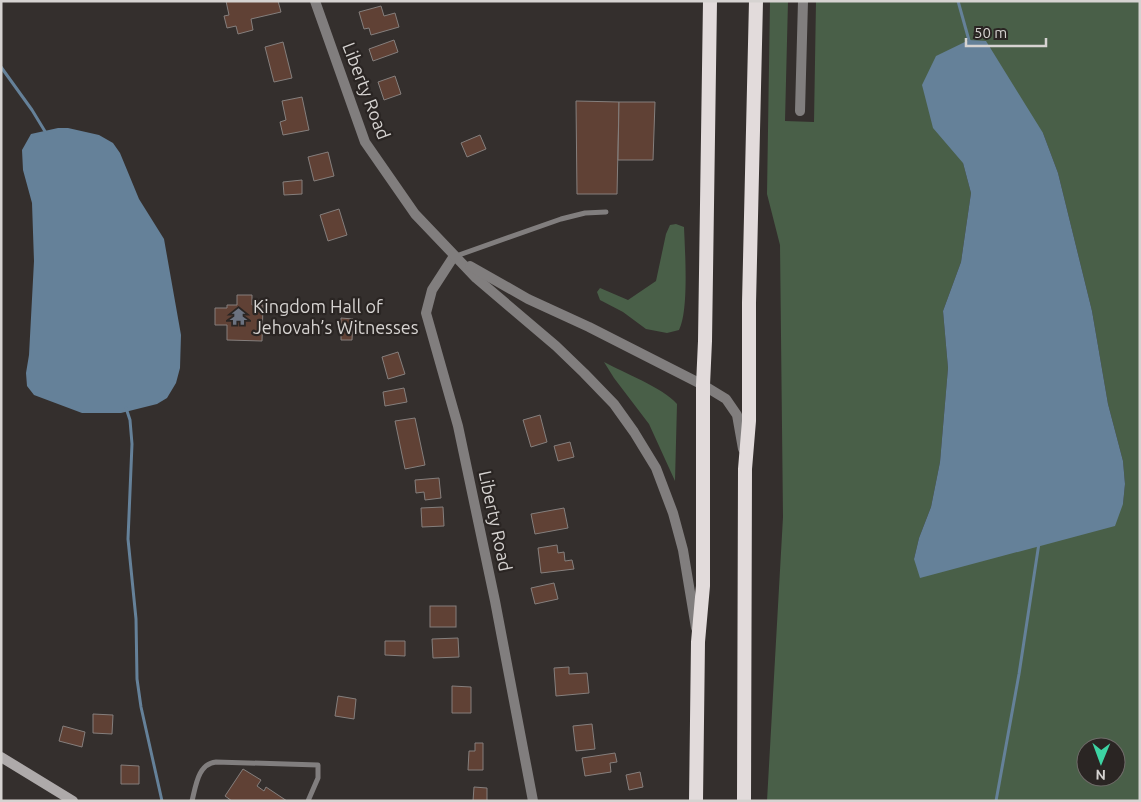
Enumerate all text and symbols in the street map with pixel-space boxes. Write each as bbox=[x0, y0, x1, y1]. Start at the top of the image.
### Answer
scale bar bbox=[966, 15, 1046, 47]
text: 50 m bbox=[974, 24, 1007, 41]
street label: Liberty Road bbox=[339, 39, 395, 142]
place label: Kingdom Hall of Jehovah’s Witnesses bbox=[253, 296, 419, 337]
temple icon: Kingdom Hall of Jehovah’s Witnesses bbox=[229, 307, 249, 327]
street label: Liberty Road bbox=[476, 469, 516, 573]
north arrow bbox=[1076, 737, 1126, 787]
text: N bbox=[1095, 767, 1106, 783]

